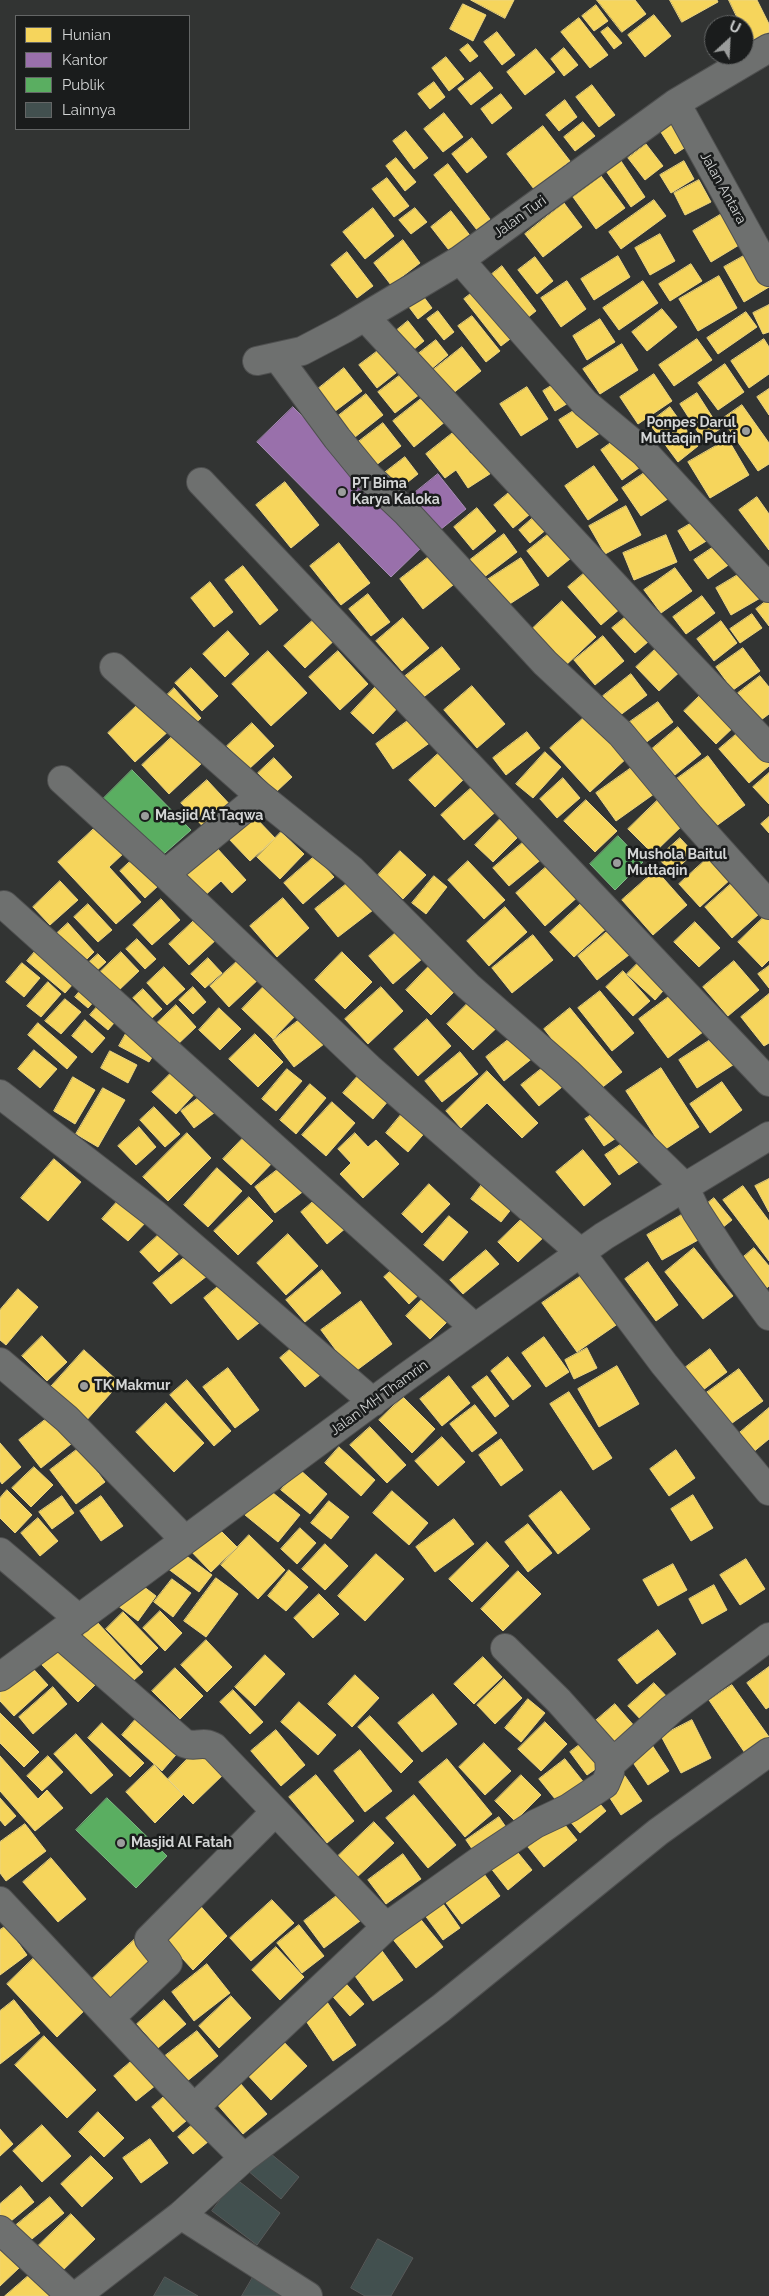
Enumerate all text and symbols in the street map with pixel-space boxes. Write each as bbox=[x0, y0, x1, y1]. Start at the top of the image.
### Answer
legend bbox=[15, 15, 190, 130]
north arrow bbox=[704, 15, 754, 65]
text: U bbox=[727, 18, 743, 37]
text: Hunian bbox=[62, 26, 111, 44]
text: Kantor bbox=[62, 51, 108, 69]
text: Publik bbox=[62, 76, 105, 94]
text: Lainnya bbox=[62, 101, 116, 119]
street label: Jalan Antara bbox=[696, 149, 750, 227]
street label: Jalan Turi bbox=[490, 192, 550, 242]
place label: Ponpes Darul Muttaqin Putri bbox=[641, 415, 736, 448]
marker: Ponpes Darul Muttaqin Putri bbox=[740, 425, 752, 437]
place label: PT Bima Karya Kaloka bbox=[352, 476, 440, 508]
marker: PT Bima Karya Kaloka bbox=[336, 486, 348, 498]
place label: Masjid At Taqwa bbox=[155, 808, 263, 824]
marker: Masjid At Taqwa bbox=[139, 810, 151, 822]
place label: Mushola Baitul Muttaqin bbox=[627, 847, 727, 880]
marker: Mushola Baitul Muttaqin bbox=[611, 857, 623, 869]
street label: Jalan MH Thamrin bbox=[327, 1357, 431, 1439]
place label: TK Makmur bbox=[94, 1378, 170, 1394]
marker: TK Makmur bbox=[78, 1380, 90, 1392]
place label: Masjid Al Fatah bbox=[131, 1835, 232, 1851]
marker: Masjid Al Fatah bbox=[115, 1837, 127, 1849]

